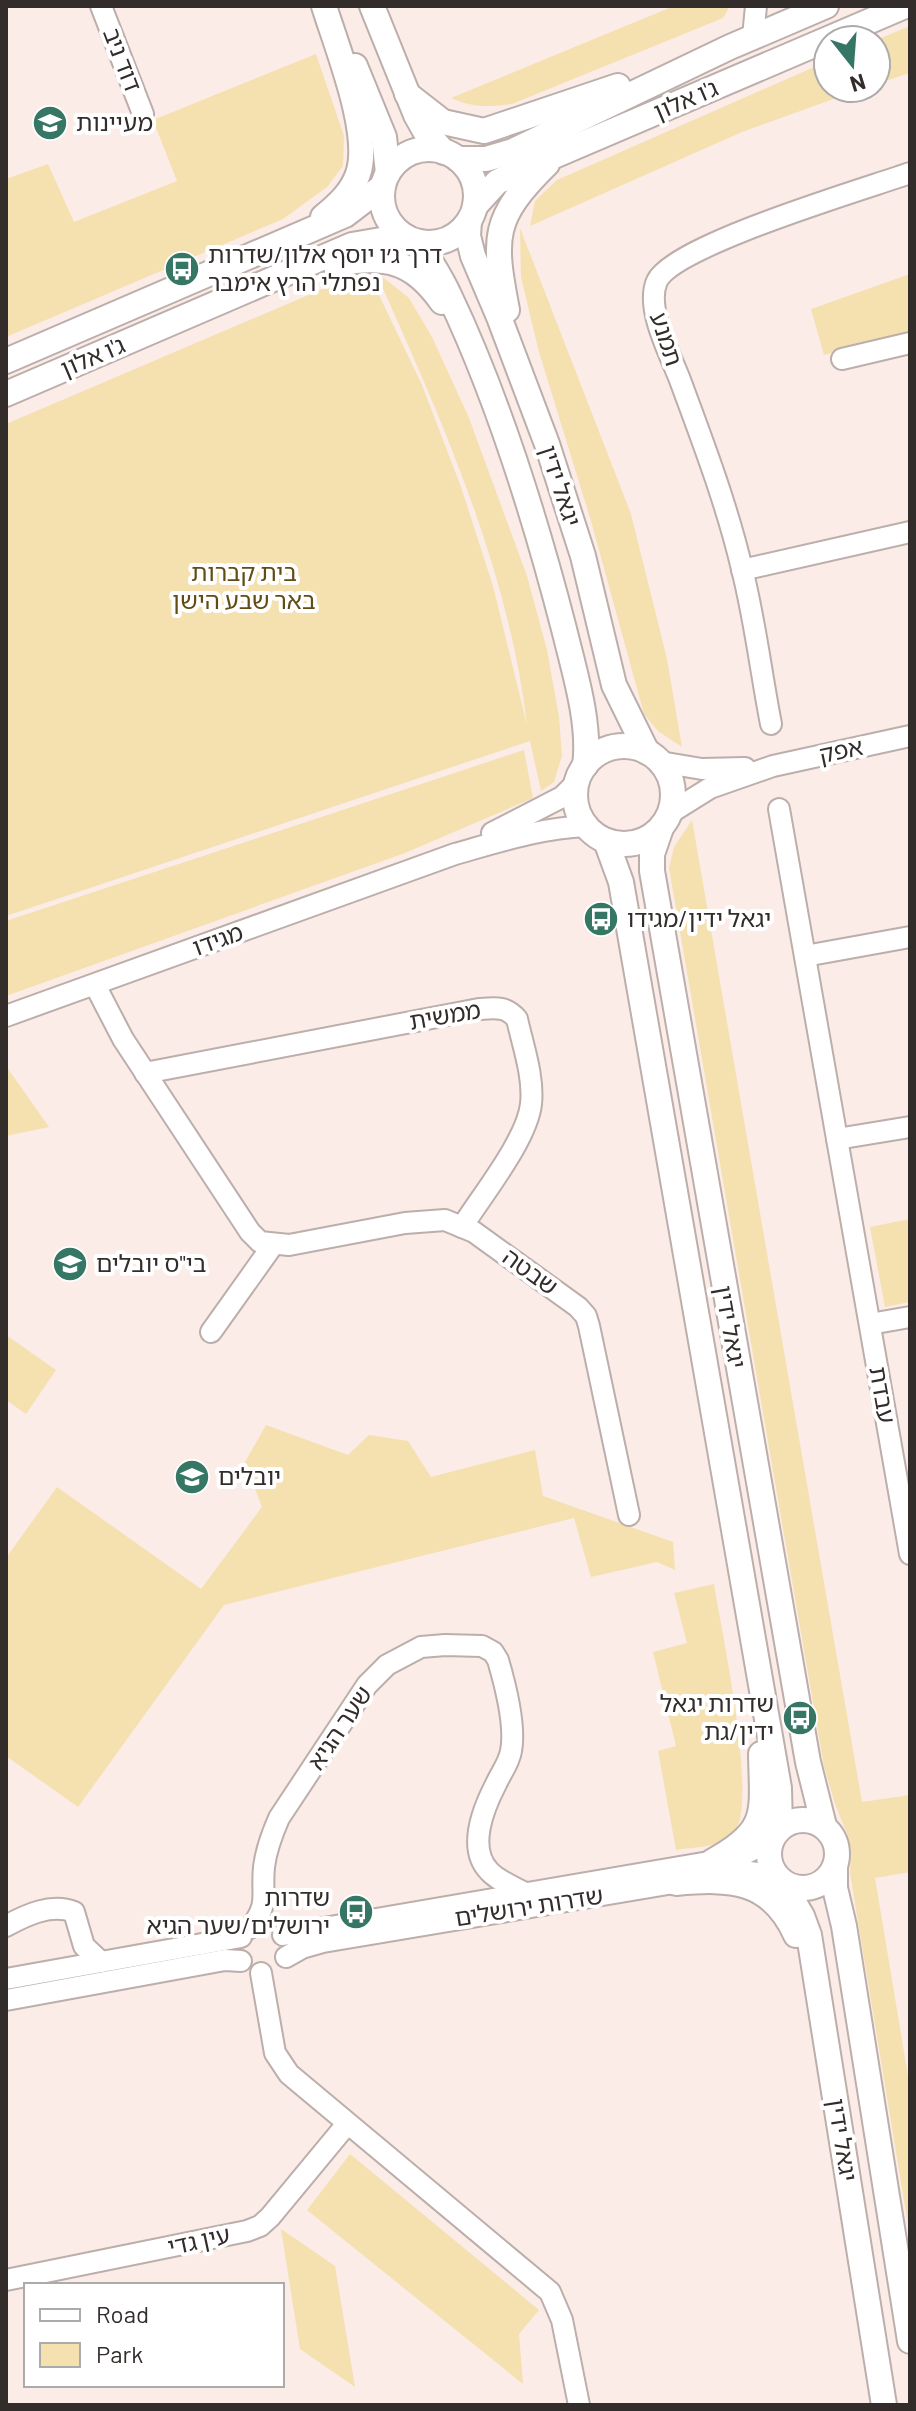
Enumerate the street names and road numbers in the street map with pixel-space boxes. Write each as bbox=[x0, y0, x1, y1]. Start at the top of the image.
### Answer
street label: דוד ניב bbox=[98, 23, 149, 96]
street label: ג'ו אלון bbox=[649, 72, 722, 125]
street label: תמנע bbox=[645, 308, 690, 369]
street label: ג'ו אלון bbox=[56, 329, 129, 382]
street label: יגאל ידין bbox=[535, 441, 588, 530]
street label: אפק bbox=[816, 731, 865, 768]
street label: מגידו bbox=[188, 916, 247, 961]
street label: ממשית bbox=[407, 994, 483, 1035]
street label: שבטה bbox=[498, 1241, 564, 1300]
street label: יגאל ידין bbox=[710, 1283, 753, 1370]
street label: עבדת bbox=[864, 1364, 903, 1425]
street label: שער הגיא bbox=[300, 1680, 377, 1774]
street label: שדרות ירושלים bbox=[452, 1879, 605, 1932]
street label: יגאל ידין bbox=[823, 2096, 864, 2183]
street label: עין גדי bbox=[165, 2219, 233, 2260]

